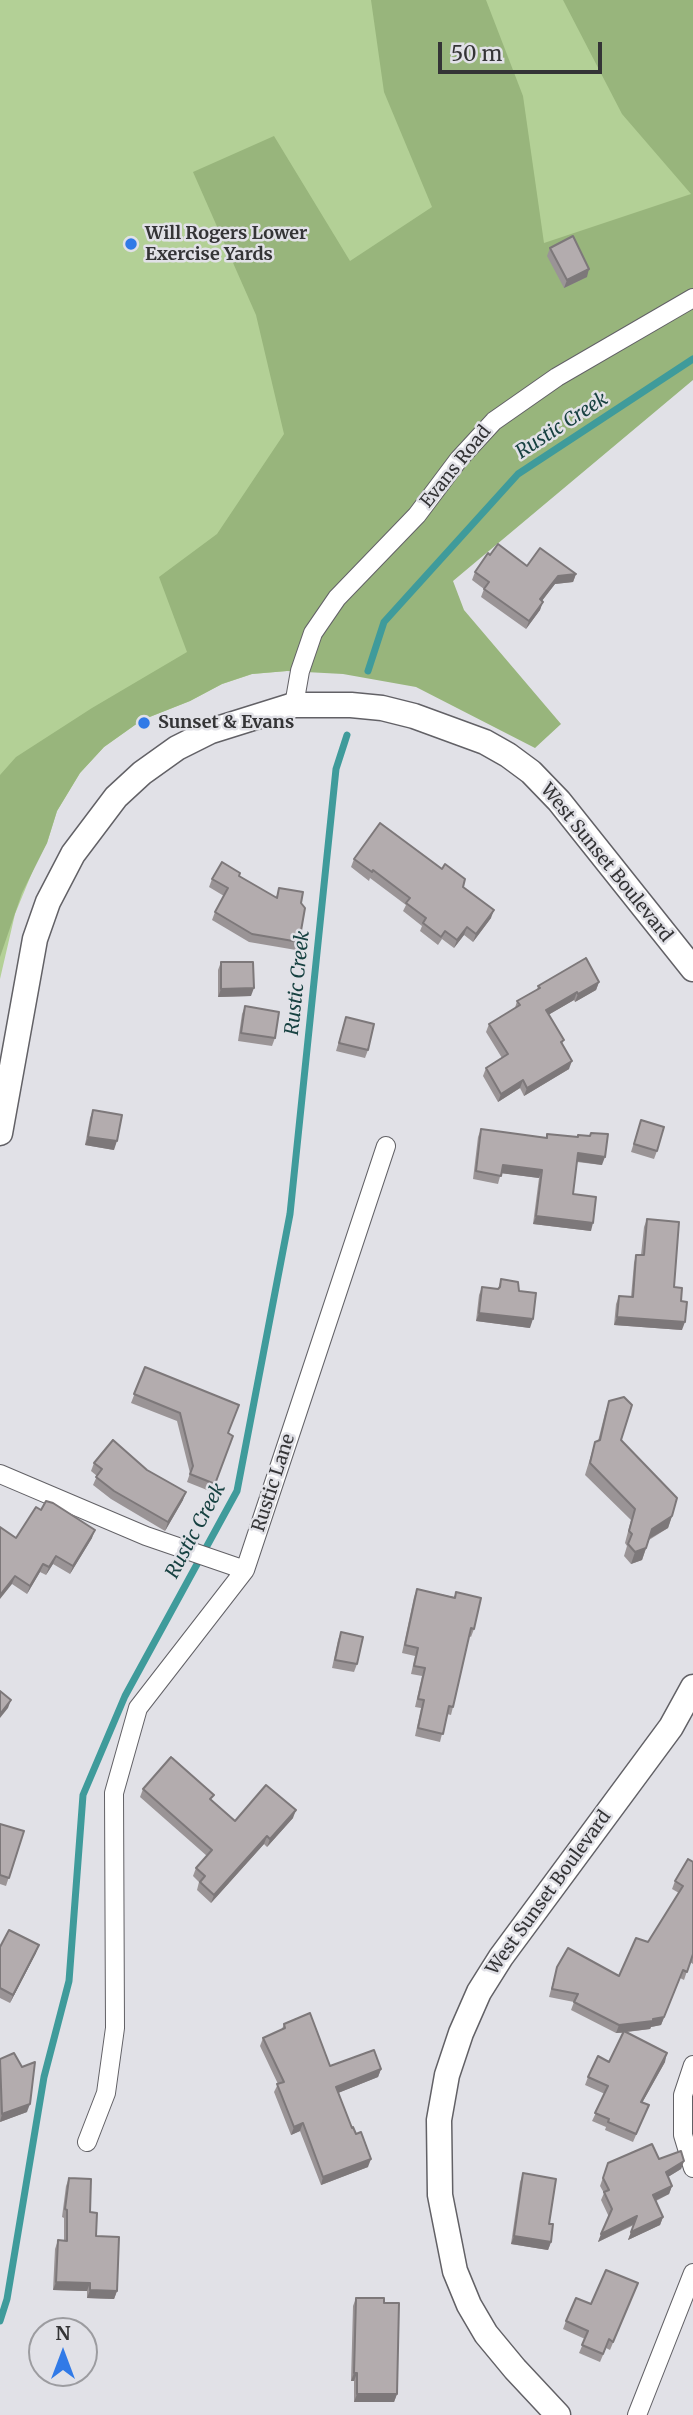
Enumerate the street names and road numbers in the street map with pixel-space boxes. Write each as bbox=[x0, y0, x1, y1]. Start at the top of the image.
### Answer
street label: Evans Road bbox=[416, 422, 496, 512]
street label: West Sunset Boulevard bbox=[535, 779, 677, 947]
street label: Rustic Lane bbox=[248, 1432, 300, 1534]
street label: West Sunset Boulevard bbox=[482, 1807, 616, 1979]

